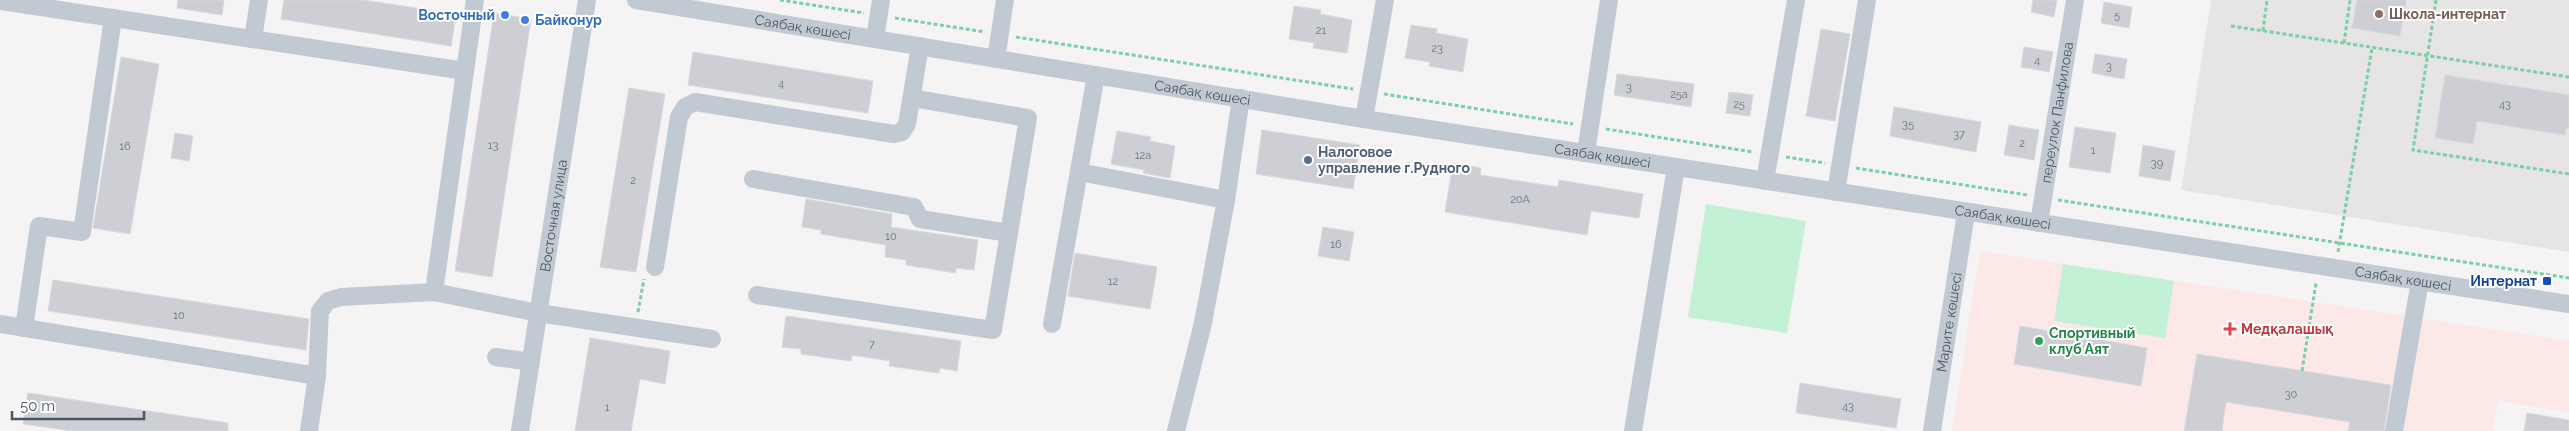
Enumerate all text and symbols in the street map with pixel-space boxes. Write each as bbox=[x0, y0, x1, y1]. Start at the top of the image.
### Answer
place label: Школа-интернат bbox=[2389, 6, 2506, 22]
place label: Восточный bbox=[418, 7, 495, 23]
marker: Школа-интернат bbox=[2373, 8, 2385, 20]
marker: Восточный bbox=[499, 9, 511, 21]
house number: 5 bbox=[2114, 9, 2120, 22]
place label: Байконур bbox=[535, 12, 602, 28]
street label: Саябақ көшесі bbox=[754, 12, 852, 43]
marker: Байконур bbox=[519, 14, 531, 26]
house number: 21 bbox=[1316, 24, 1327, 37]
street label: переулок Панфилова bbox=[2038, 41, 2076, 184]
house number: 23 bbox=[1431, 42, 1443, 55]
house number: 4 bbox=[2034, 54, 2040, 67]
house number: 3 bbox=[2106, 60, 2112, 73]
house number: 4 bbox=[778, 77, 784, 90]
street label: Саябақ көшесі bbox=[1153, 77, 1252, 108]
house number: 3 bbox=[1626, 81, 1632, 94]
house number: 25а bbox=[1670, 88, 1688, 101]
house number: 25 bbox=[1733, 98, 1745, 111]
house number: 43 bbox=[2499, 98, 2511, 111]
house number: 35 bbox=[1902, 118, 1914, 131]
house number: 37 bbox=[1953, 128, 1965, 141]
house number: 2 bbox=[2019, 137, 2025, 150]
house number: 13 bbox=[488, 139, 498, 152]
house number: 16 bbox=[119, 140, 131, 153]
street label: Саябақ көшесі bbox=[1553, 140, 1652, 171]
place label: Налоговое управление г.Рудного bbox=[1318, 144, 1471, 176]
house number: 1 bbox=[2091, 144, 2096, 157]
house number: 12а bbox=[1135, 149, 1151, 162]
marker: Налоговое управление г.Рудного bbox=[1302, 154, 1314, 166]
house number: 39 bbox=[2151, 157, 2163, 170]
street label: Восточная улица bbox=[537, 158, 570, 273]
house number: 2 bbox=[630, 174, 636, 187]
house number: 20А bbox=[1510, 193, 1530, 206]
street label: Саябақ көшесі bbox=[1954, 202, 2052, 232]
house number: 10 bbox=[885, 230, 897, 243]
house number: 16 bbox=[1330, 238, 1342, 251]
street label: Саябақ көшесі bbox=[2354, 263, 2452, 294]
street label: Марите көшесі bbox=[1933, 271, 1965, 373]
place label: Интернат bbox=[2470, 273, 2537, 289]
house number: 12 bbox=[1108, 275, 1118, 288]
marker: Интернат bbox=[2541, 275, 2553, 287]
house number: 10 bbox=[173, 309, 185, 322]
place label: Медқалашық bbox=[2241, 321, 2333, 337]
marker: Медқалашық bbox=[2223, 322, 2237, 336]
place label: Спортивный клуб Аят bbox=[2049, 325, 2135, 357]
marker: Спортивный клуб Аят bbox=[2033, 335, 2045, 347]
house number: 7 bbox=[869, 338, 875, 351]
scale bar bbox=[12, 388, 145, 420]
house number: 30 bbox=[2285, 388, 2298, 401]
text: 50 m bbox=[20, 397, 55, 415]
house number: 43 bbox=[1842, 400, 1854, 413]
house number: 1 bbox=[605, 401, 610, 414]

